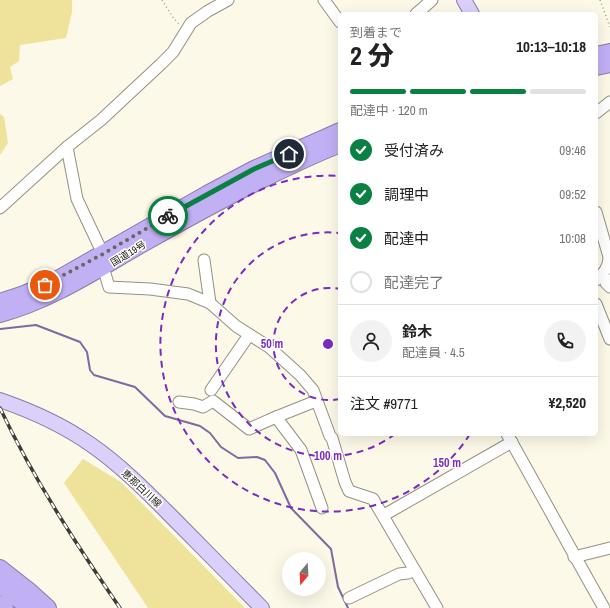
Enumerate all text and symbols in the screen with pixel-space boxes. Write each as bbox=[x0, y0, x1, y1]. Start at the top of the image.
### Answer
text: 到着まで bbox=[350, 24, 402, 41]
text: 10:13–10:18 bbox=[516, 36, 586, 57]
text: 2 分 bbox=[350, 38, 394, 73]
text: 配達中 · 120 m bbox=[350, 102, 428, 119]
pin bbox=[272, 137, 306, 171]
icon: check bbox=[350, 139, 372, 161]
text: 受付済み bbox=[384, 140, 444, 161]
text: 09:46 bbox=[559, 142, 586, 159]
icon: home bbox=[278, 143, 300, 165]
icon: check bbox=[350, 183, 372, 205]
text: 調理中 bbox=[384, 184, 429, 205]
text: 09:52 bbox=[559, 186, 586, 203]
courier bbox=[148, 196, 188, 236]
icon: bike bbox=[157, 205, 179, 227]
icon: check bbox=[350, 227, 372, 249]
text: 配達中 bbox=[384, 228, 429, 249]
text: 10:08 bbox=[559, 230, 586, 247]
street label: 国道19号 bbox=[108, 238, 148, 269]
pin bbox=[28, 268, 62, 302]
text: 配達完了 bbox=[384, 272, 444, 293]
icon: bag bbox=[34, 274, 56, 296]
button: person bbox=[350, 320, 392, 362]
button: phone bbox=[544, 320, 586, 362]
text: 鈴木 bbox=[402, 321, 432, 342]
text: 50 m bbox=[261, 336, 283, 352]
centre of rings bbox=[321, 337, 335, 351]
text: 配達員 · 4.5 bbox=[402, 344, 465, 361]
text: ¥2,520 bbox=[548, 392, 586, 413]
text: 注文 #9771 bbox=[350, 393, 418, 414]
text: 100 m bbox=[314, 448, 342, 464]
text: 150 m bbox=[433, 455, 461, 471]
street label: 恵那白川線 bbox=[119, 467, 164, 510]
north arrow bbox=[282, 552, 326, 596]
map controls bbox=[282, 552, 326, 596]

